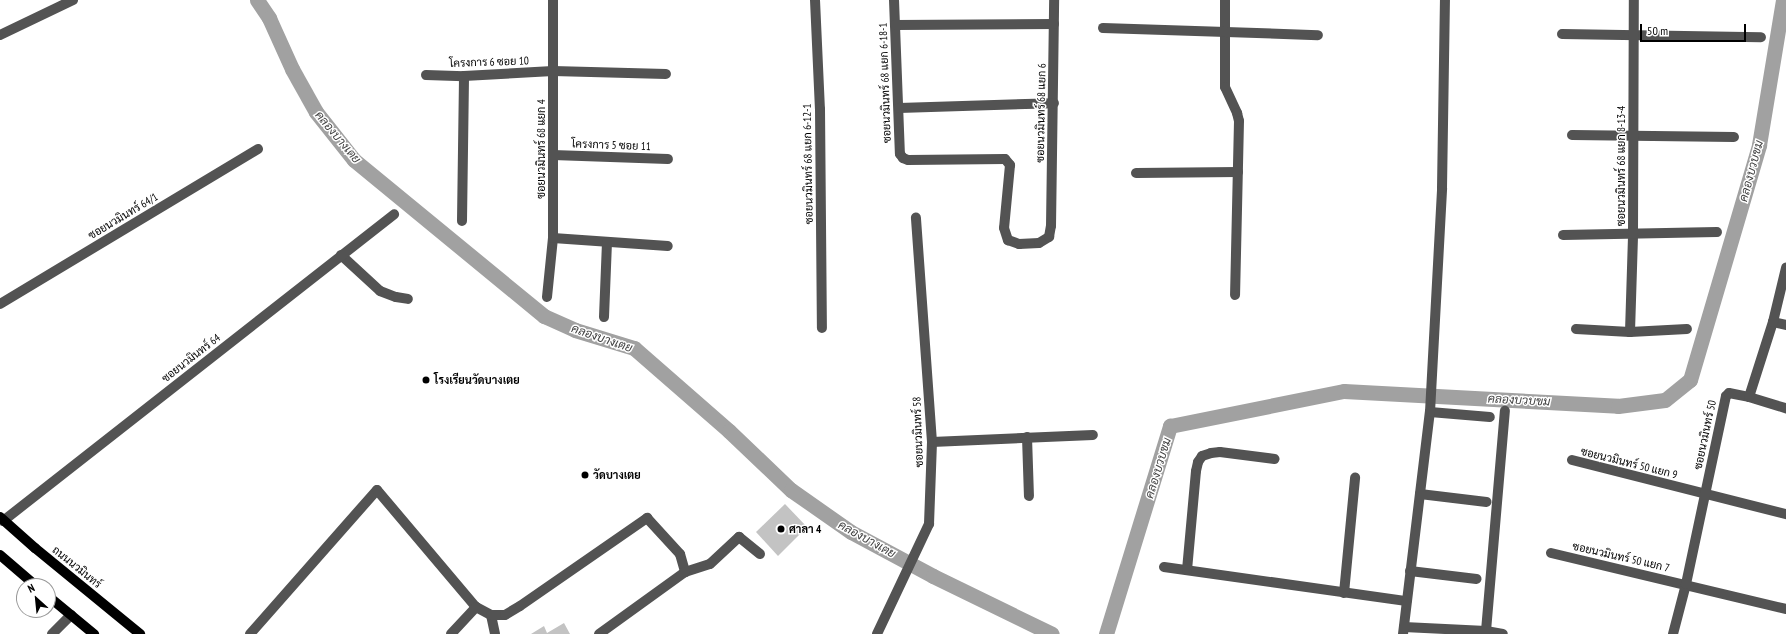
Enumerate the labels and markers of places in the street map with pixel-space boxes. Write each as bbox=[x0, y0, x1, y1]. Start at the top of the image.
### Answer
place label: โรงเรียนวัดบางเตย bbox=[434, 373, 520, 387]
marker: โรงเรียนวัดบางเตย bbox=[421, 375, 431, 385]
place label: วัดบางเตย bbox=[593, 468, 641, 482]
marker: วัดบางเตย bbox=[580, 470, 590, 480]
place label: ศาลา 4 bbox=[789, 522, 821, 536]
marker: ศาลา 4 bbox=[776, 524, 786, 534]

